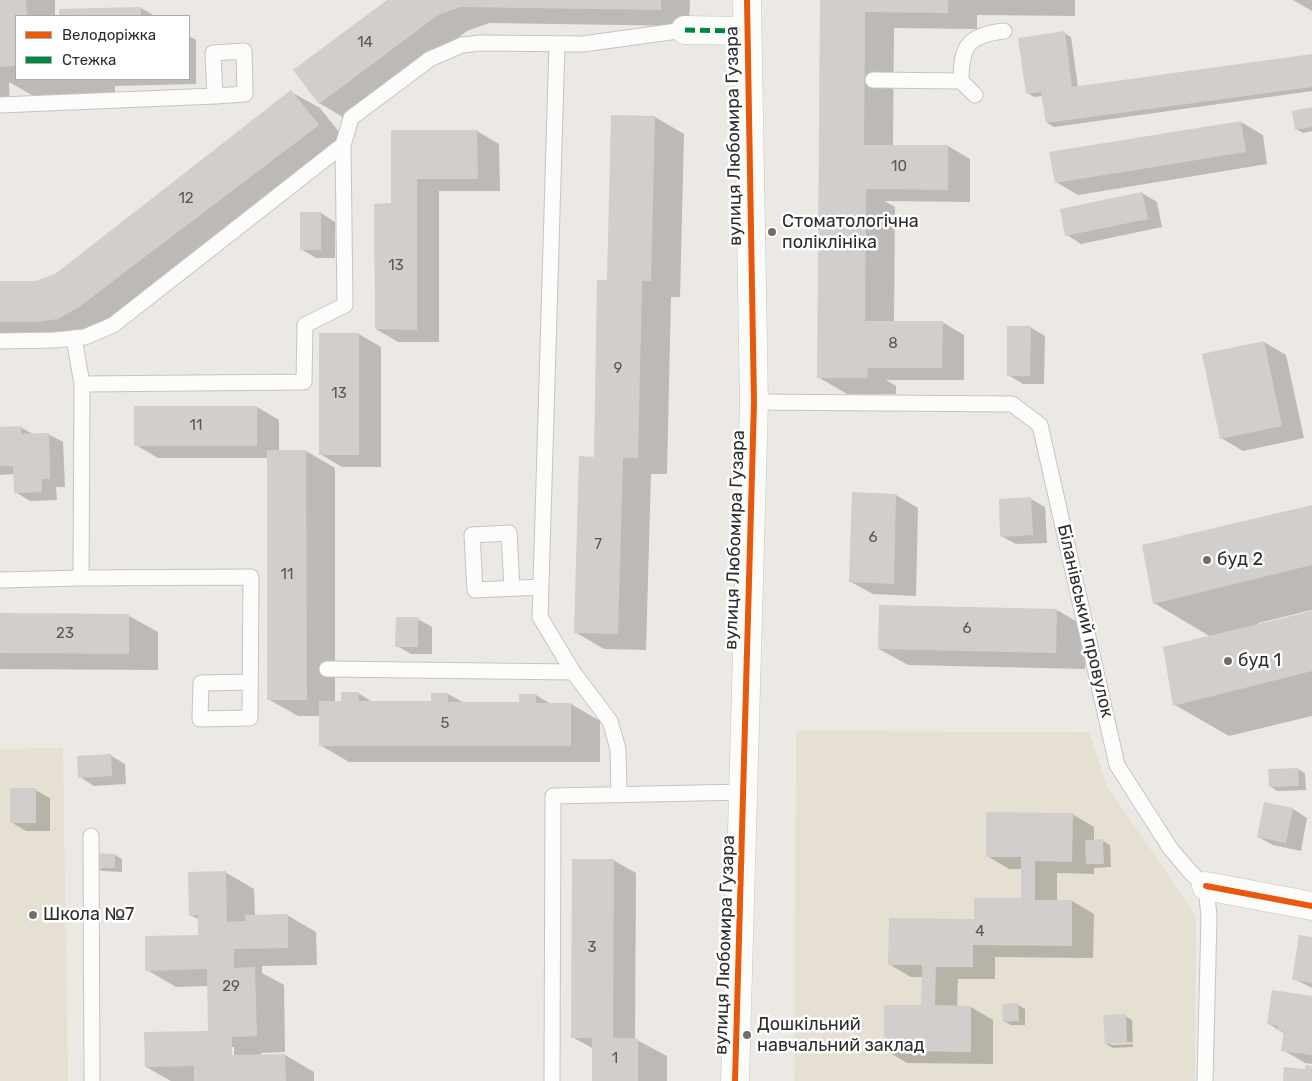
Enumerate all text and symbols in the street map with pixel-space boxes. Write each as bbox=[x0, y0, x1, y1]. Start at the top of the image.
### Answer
legend bbox=[15, 15, 190, 80]
text: Велодоріжка bbox=[62, 26, 156, 44]
street label: вулиця Любомира Гузара bbox=[721, 26, 747, 246]
house number: 14 bbox=[357, 34, 373, 52]
text: Стежка bbox=[62, 51, 116, 69]
house number: 10 bbox=[891, 158, 907, 176]
house number: 12 bbox=[178, 190, 194, 208]
place label: Стоматологічна поліклініка bbox=[782, 211, 919, 253]
marker: Стоматологічна поліклініка bbox=[766, 226, 778, 238]
house number: 13 bbox=[388, 257, 404, 275]
house number: 8 bbox=[888, 335, 898, 353]
house number: 9 bbox=[614, 360, 622, 378]
house number: 13 bbox=[331, 385, 347, 403]
house number: 11 bbox=[190, 417, 202, 435]
street label: вулиця Любомира Гузара bbox=[720, 430, 750, 650]
street label: Біланівський провулок bbox=[1052, 522, 1118, 720]
house number: 6 bbox=[868, 529, 878, 547]
house number: 7 bbox=[594, 536, 602, 554]
place label: буд 2 bbox=[1217, 549, 1263, 571]
marker: буд 2 bbox=[1201, 554, 1213, 566]
house number: 11 bbox=[281, 566, 293, 584]
house number: 6 bbox=[962, 620, 972, 638]
house number: 23 bbox=[56, 625, 74, 643]
place label: буд 1 bbox=[1238, 650, 1281, 672]
marker: буд 1 bbox=[1222, 655, 1234, 667]
house number: 5 bbox=[441, 715, 449, 733]
street label: вулиця Любомира Гузара bbox=[710, 835, 740, 1055]
place label: Школа №7 bbox=[43, 904, 134, 926]
marker: Школа №7 bbox=[27, 909, 39, 921]
house number: 4 bbox=[975, 923, 985, 941]
house number: 3 bbox=[587, 939, 597, 957]
house number: 29 bbox=[222, 978, 240, 996]
place label: Дошкільний навчальний заклад bbox=[757, 1014, 925, 1056]
marker: Дошкільний навчальний заклад bbox=[741, 1029, 753, 1041]
house number: 1 bbox=[612, 1050, 618, 1068]

